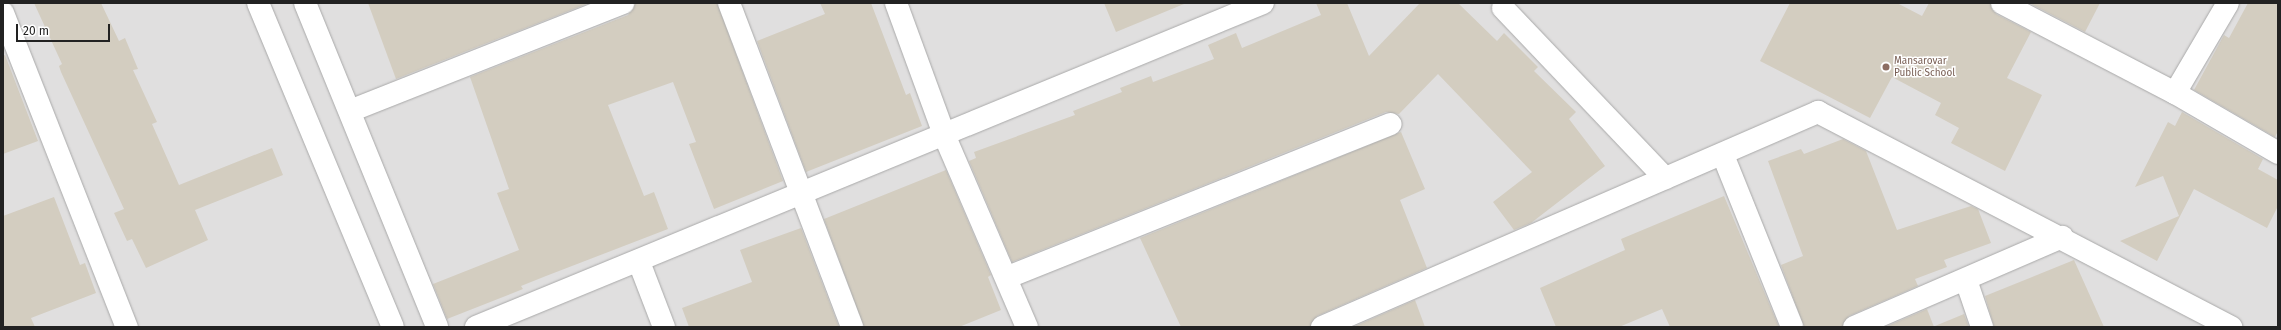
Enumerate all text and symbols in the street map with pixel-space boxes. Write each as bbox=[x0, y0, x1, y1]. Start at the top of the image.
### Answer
scale bar bbox=[18, 16, 112, 42]
text: 20 m bbox=[23, 24, 49, 38]
place label: Mansarovar Public School bbox=[1894, 55, 1955, 78]
marker: Mansarovar Public School bbox=[1881, 62, 1891, 72]

